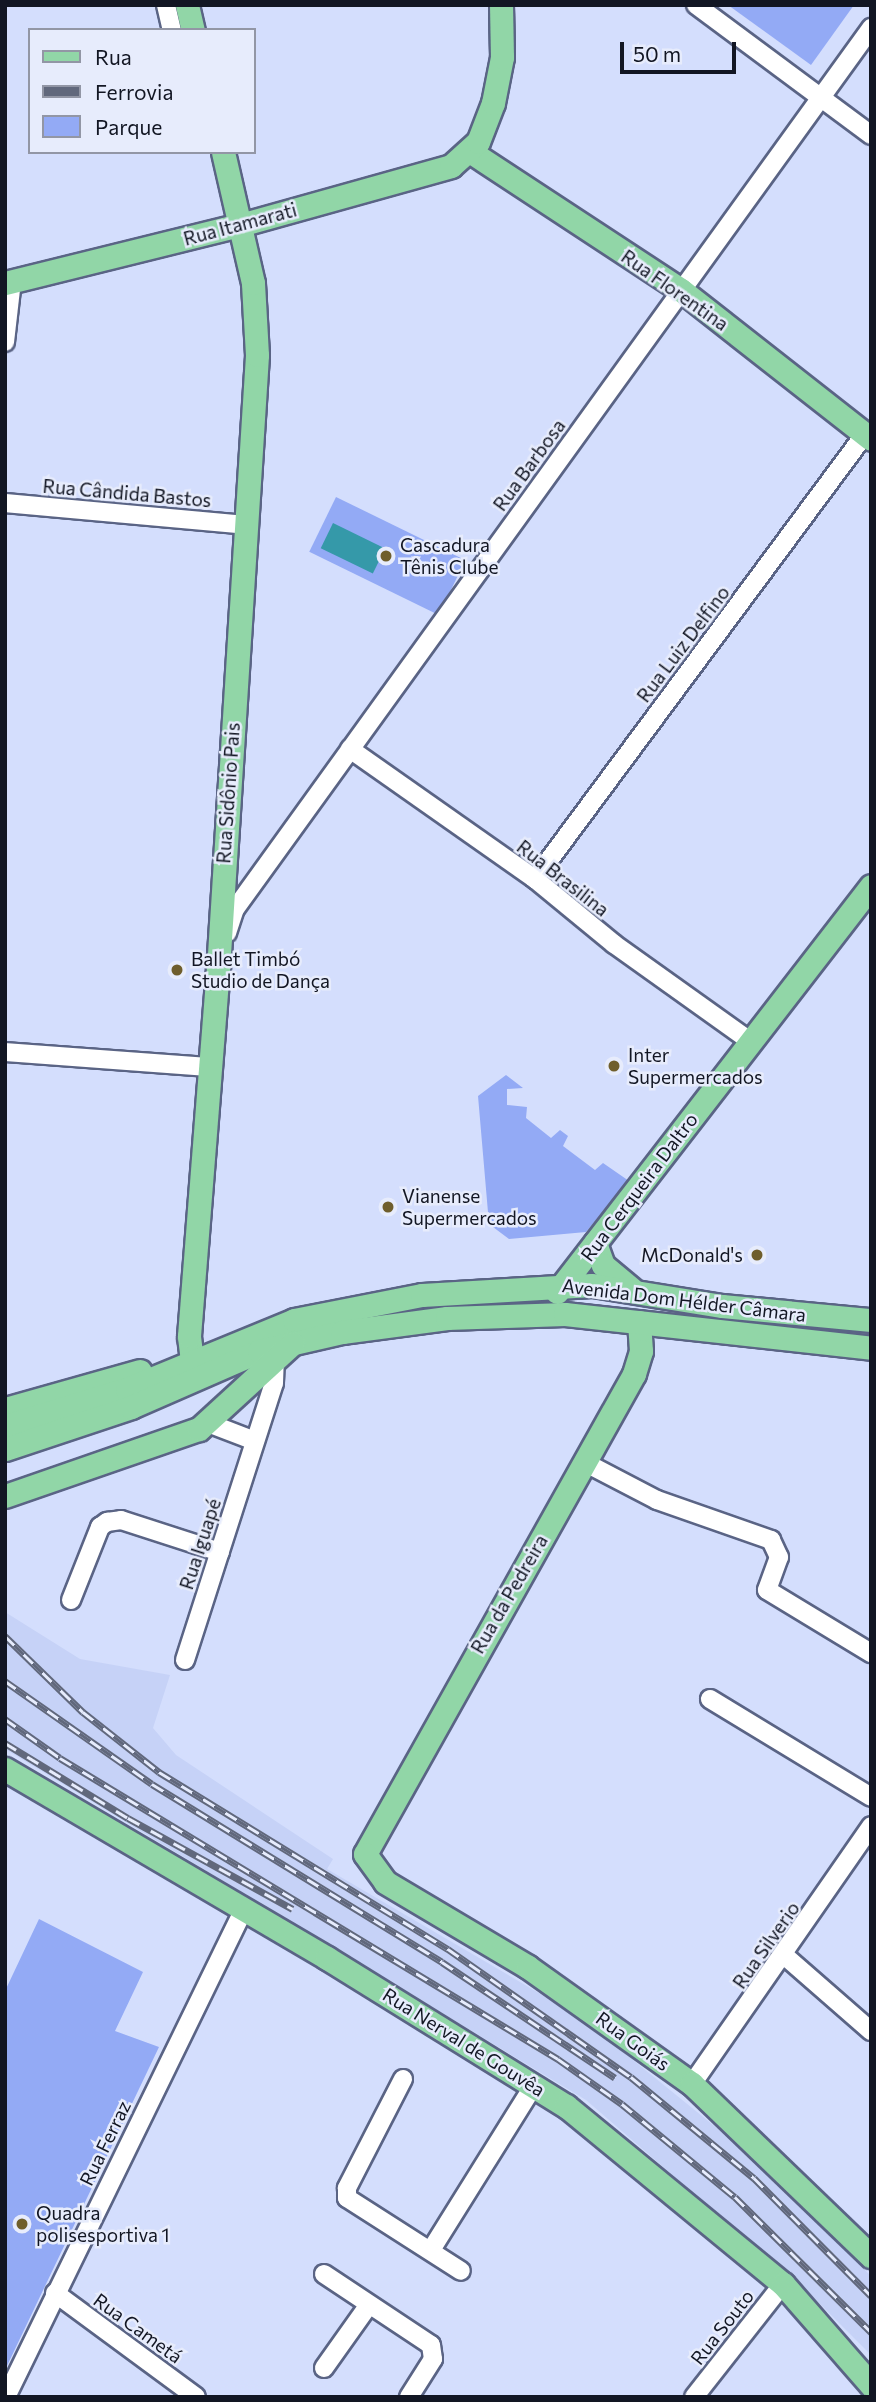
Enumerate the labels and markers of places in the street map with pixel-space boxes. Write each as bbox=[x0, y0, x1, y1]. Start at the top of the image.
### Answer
place label: Cascadura Tênis Clube bbox=[400, 534, 499, 578]
marker: Cascadura Tênis Clube bbox=[378, 548, 394, 564]
place label: Ballet Timbó Studio de Dança bbox=[191, 948, 330, 992]
marker: Ballet Timbó Studio de Dança bbox=[169, 962, 185, 978]
place label: Inter Supermercados bbox=[628, 1044, 763, 1088]
marker: Inter Supermercados bbox=[606, 1058, 622, 1074]
place label: Vianense Supermercados bbox=[402, 1185, 537, 1229]
marker: Vianense Supermercados bbox=[380, 1199, 396, 1215]
place label: McDonald's bbox=[641, 1244, 743, 1266]
marker: McDonald's bbox=[749, 1247, 765, 1263]
place label: Quadra polisesportiva 1 bbox=[36, 2202, 170, 2246]
marker: Quadra polisesportiva 1 bbox=[14, 2216, 30, 2232]

